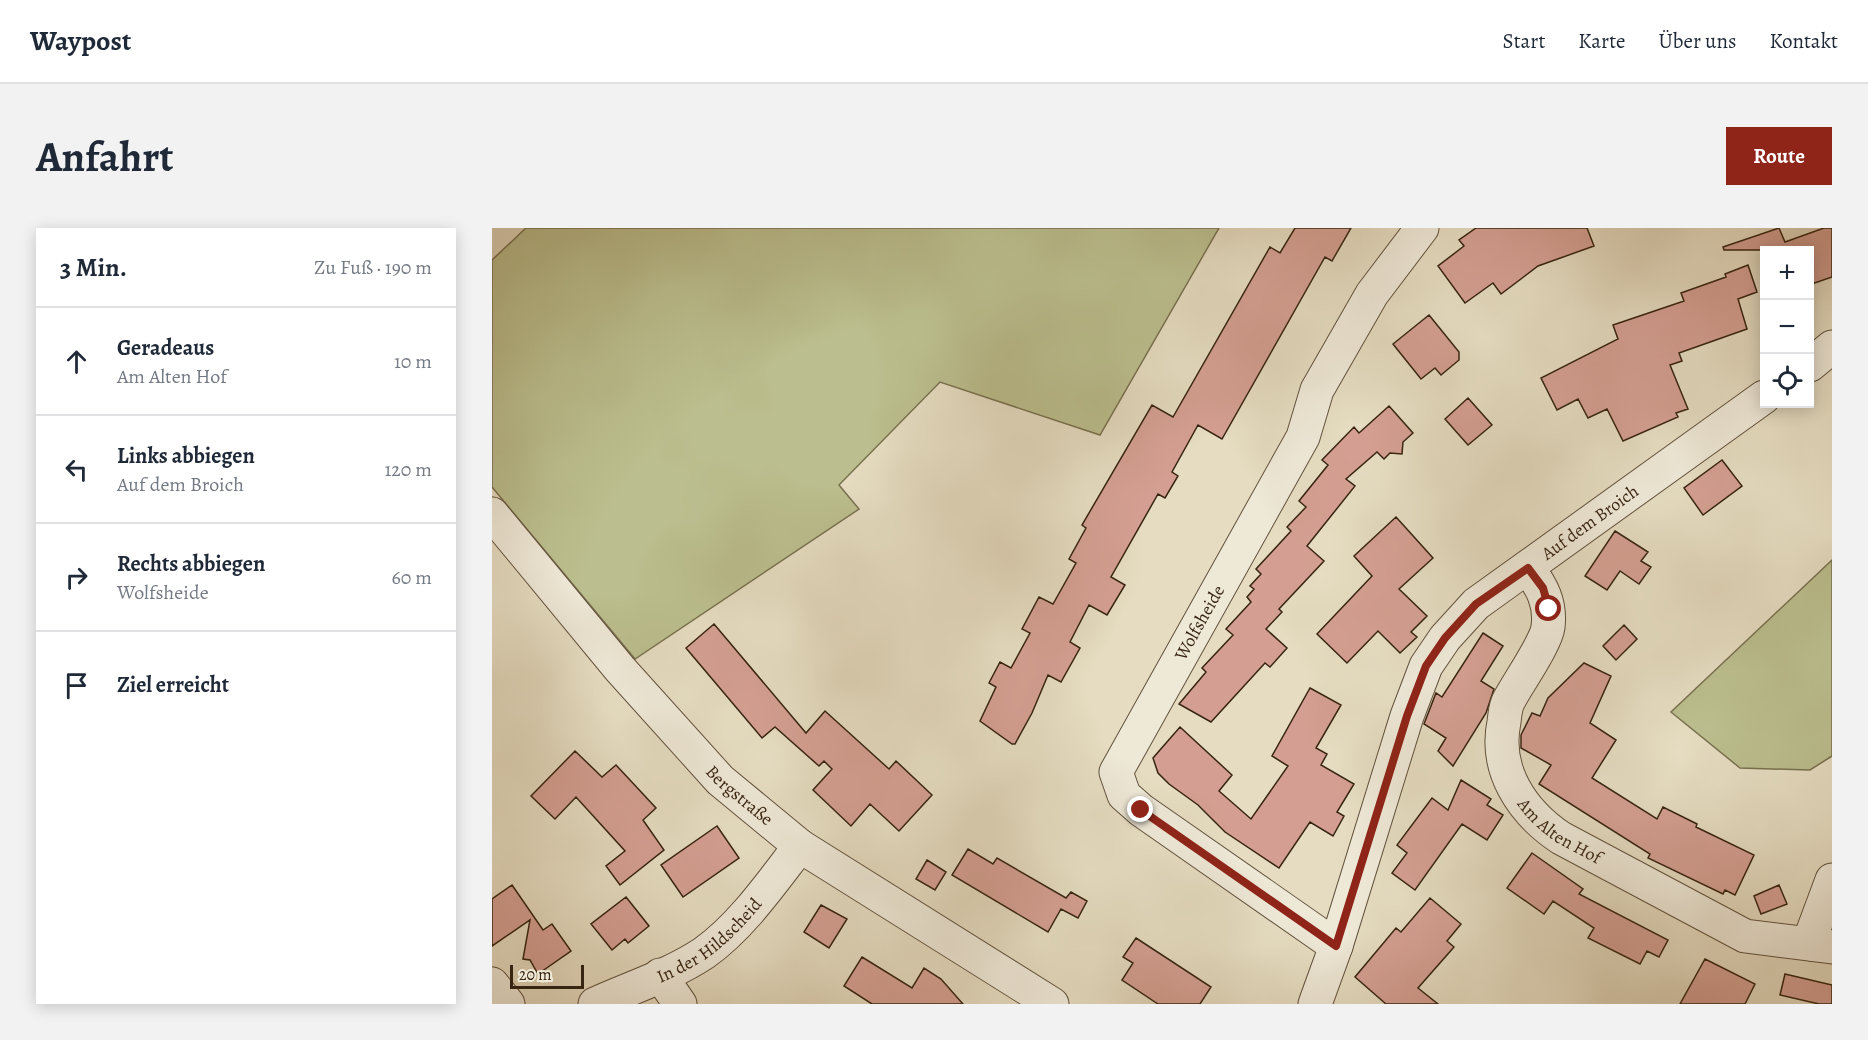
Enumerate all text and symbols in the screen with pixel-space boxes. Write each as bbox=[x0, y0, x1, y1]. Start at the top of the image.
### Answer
text: Waypost bbox=[30, 22, 131, 60]
text: Start bbox=[1503, 27, 1545, 55]
text: Karte bbox=[1578, 27, 1626, 55]
text: Über uns bbox=[1659, 27, 1736, 55]
text: Kontakt bbox=[1769, 27, 1838, 55]
button: Route bbox=[1726, 127, 1832, 185]
text: Anfahrt bbox=[36, 128, 173, 185]
map controls bbox=[1760, 246, 1814, 408]
button: + bbox=[1760, 246, 1814, 300]
text: 3 Min. bbox=[60, 250, 127, 285]
text: Zu Fuß · 190 m bbox=[314, 254, 432, 281]
button: − bbox=[1760, 300, 1814, 354]
text: Geradeaus bbox=[117, 333, 214, 363]
icon: ahead bbox=[60, 345, 93, 378]
text: 10 m bbox=[394, 348, 432, 375]
button: locate bbox=[1760, 354, 1814, 408]
text: Am Alten Hof bbox=[117, 363, 227, 390]
text: Links abbiegen bbox=[117, 441, 255, 471]
icon: left bbox=[60, 453, 93, 486]
text: 120 m bbox=[384, 456, 432, 483]
text: Auf dem Broich bbox=[117, 471, 244, 498]
street label: Auf dem Broich bbox=[1536, 479, 1644, 566]
text: Rechts abbiegen bbox=[117, 549, 265, 579]
icon: right bbox=[60, 561, 93, 594]
text: 60 m bbox=[392, 564, 432, 591]
text: Wolfsheide bbox=[117, 579, 209, 606]
street label: Wolfsheide bbox=[1168, 581, 1230, 665]
route start bbox=[1535, 595, 1561, 621]
icon: arrive bbox=[60, 669, 93, 702]
text: Ziel erreicht bbox=[117, 670, 229, 700]
street label: Bergstraße bbox=[700, 760, 778, 831]
street label: Am Alten Hof bbox=[1511, 792, 1608, 871]
route end bbox=[1127, 796, 1153, 822]
street label: In der Hildscheid bbox=[653, 892, 767, 988]
scale bar bbox=[510, 962, 584, 990]
text: 20 m bbox=[519, 964, 552, 986]

